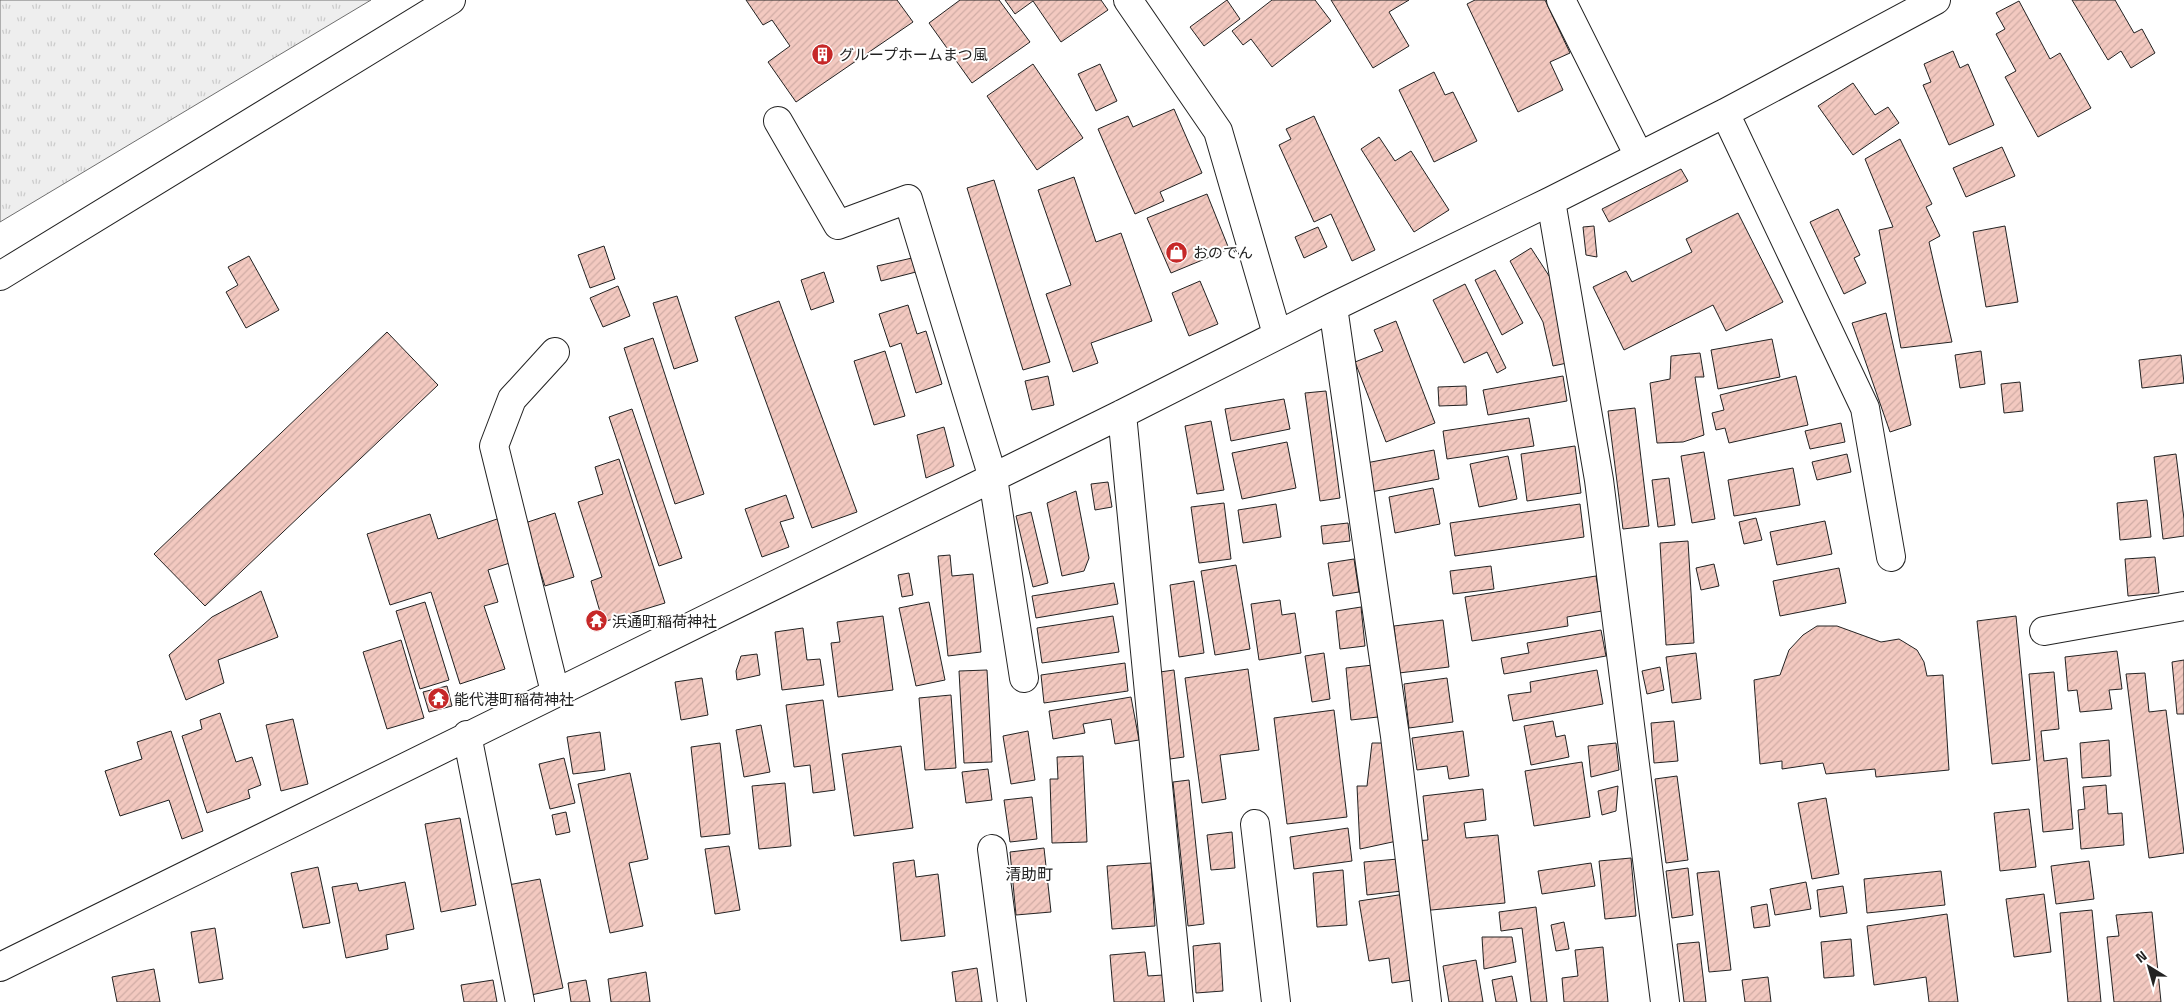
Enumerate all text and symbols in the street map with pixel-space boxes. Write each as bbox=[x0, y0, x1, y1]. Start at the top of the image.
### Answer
building icon: グループホームまつ風 bbox=[811, 42, 835, 66]
place label: グループホームまつ風 bbox=[839, 43, 988, 66]
shop icon: おのでん bbox=[1165, 240, 1189, 264]
place label: おのでん bbox=[1193, 241, 1253, 264]
temple icon: 浜通町稲荷神社 bbox=[584, 609, 608, 633]
place label: 浜通町稲荷神社 bbox=[612, 610, 717, 633]
temple icon: 能代港町稲荷神社 bbox=[426, 687, 450, 711]
place label: 能代港町稲荷神社 bbox=[454, 688, 574, 711]
district label: 清助町 bbox=[1005, 862, 1053, 886]
north arrow bbox=[2124, 942, 2174, 992]
text: N bbox=[2131, 945, 2151, 968]

